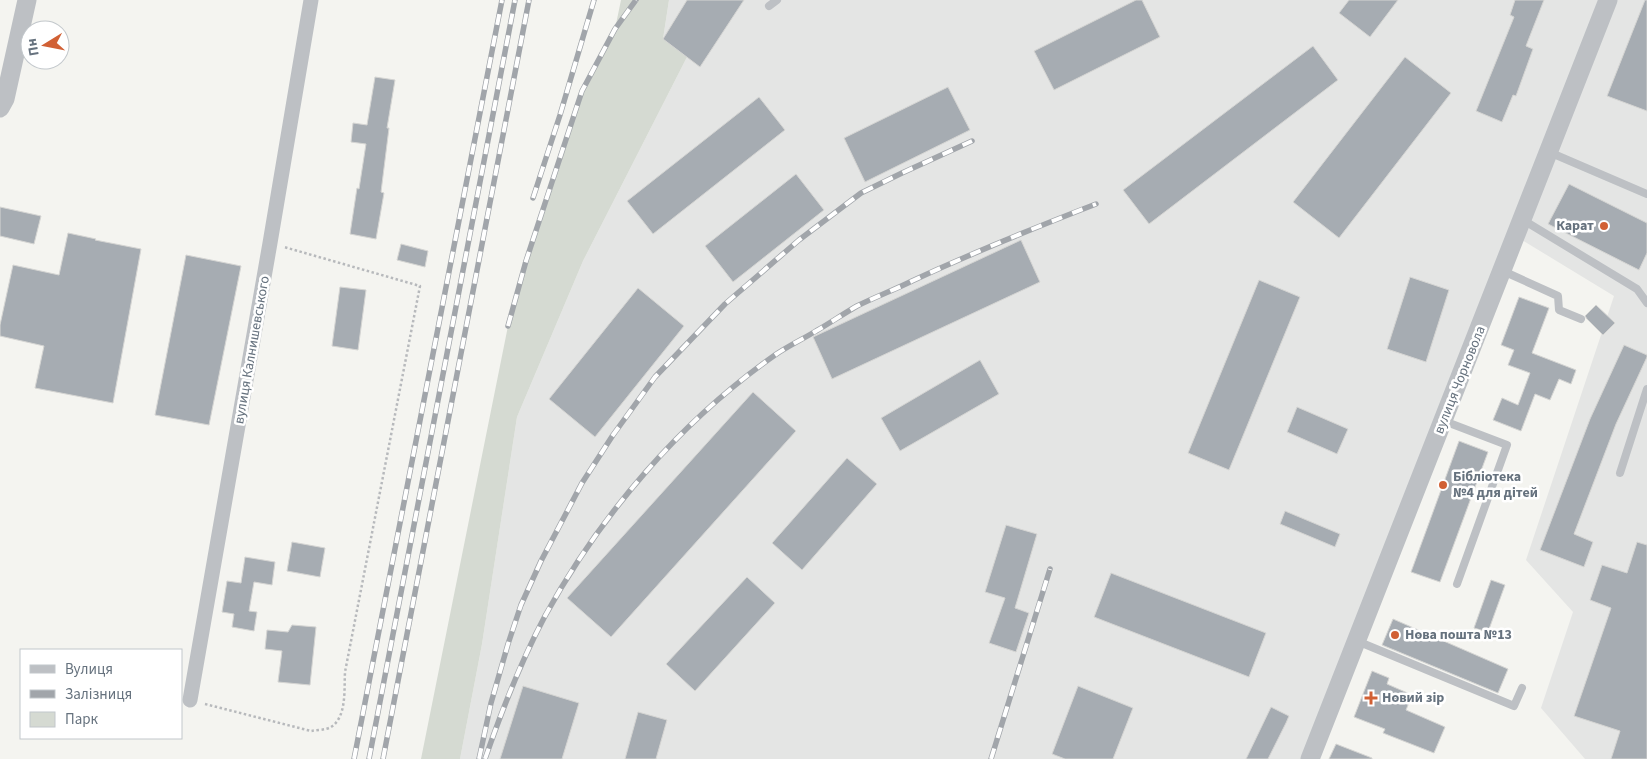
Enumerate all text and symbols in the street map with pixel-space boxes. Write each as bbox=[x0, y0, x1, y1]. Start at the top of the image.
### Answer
north arrow bbox=[20, 20, 70, 70]
text: Пн bbox=[22, 37, 45, 57]
place label: Карат bbox=[1556, 216, 1594, 236]
marker: Карат bbox=[1598, 220, 1610, 232]
street label: вулиця Калнишевського bbox=[229, 274, 275, 426]
street label: вулиця Чорновола bbox=[1429, 323, 1491, 437]
place label: Бібліотека №4 для дітей bbox=[1453, 467, 1538, 503]
marker: Бібліотека №4 для дітей bbox=[1437, 479, 1449, 491]
place label: Нова пошта №13 bbox=[1405, 625, 1512, 645]
marker: Нова пошта №13 bbox=[1389, 629, 1401, 641]
legend bbox=[20, 649, 182, 739]
text: Вулиця bbox=[65, 659, 113, 680]
text: Залізниця bbox=[65, 684, 132, 705]
place label: Новий зір bbox=[1382, 688, 1444, 708]
marker: Новий зір bbox=[1364, 691, 1378, 705]
text: Парк bbox=[65, 709, 99, 730]

